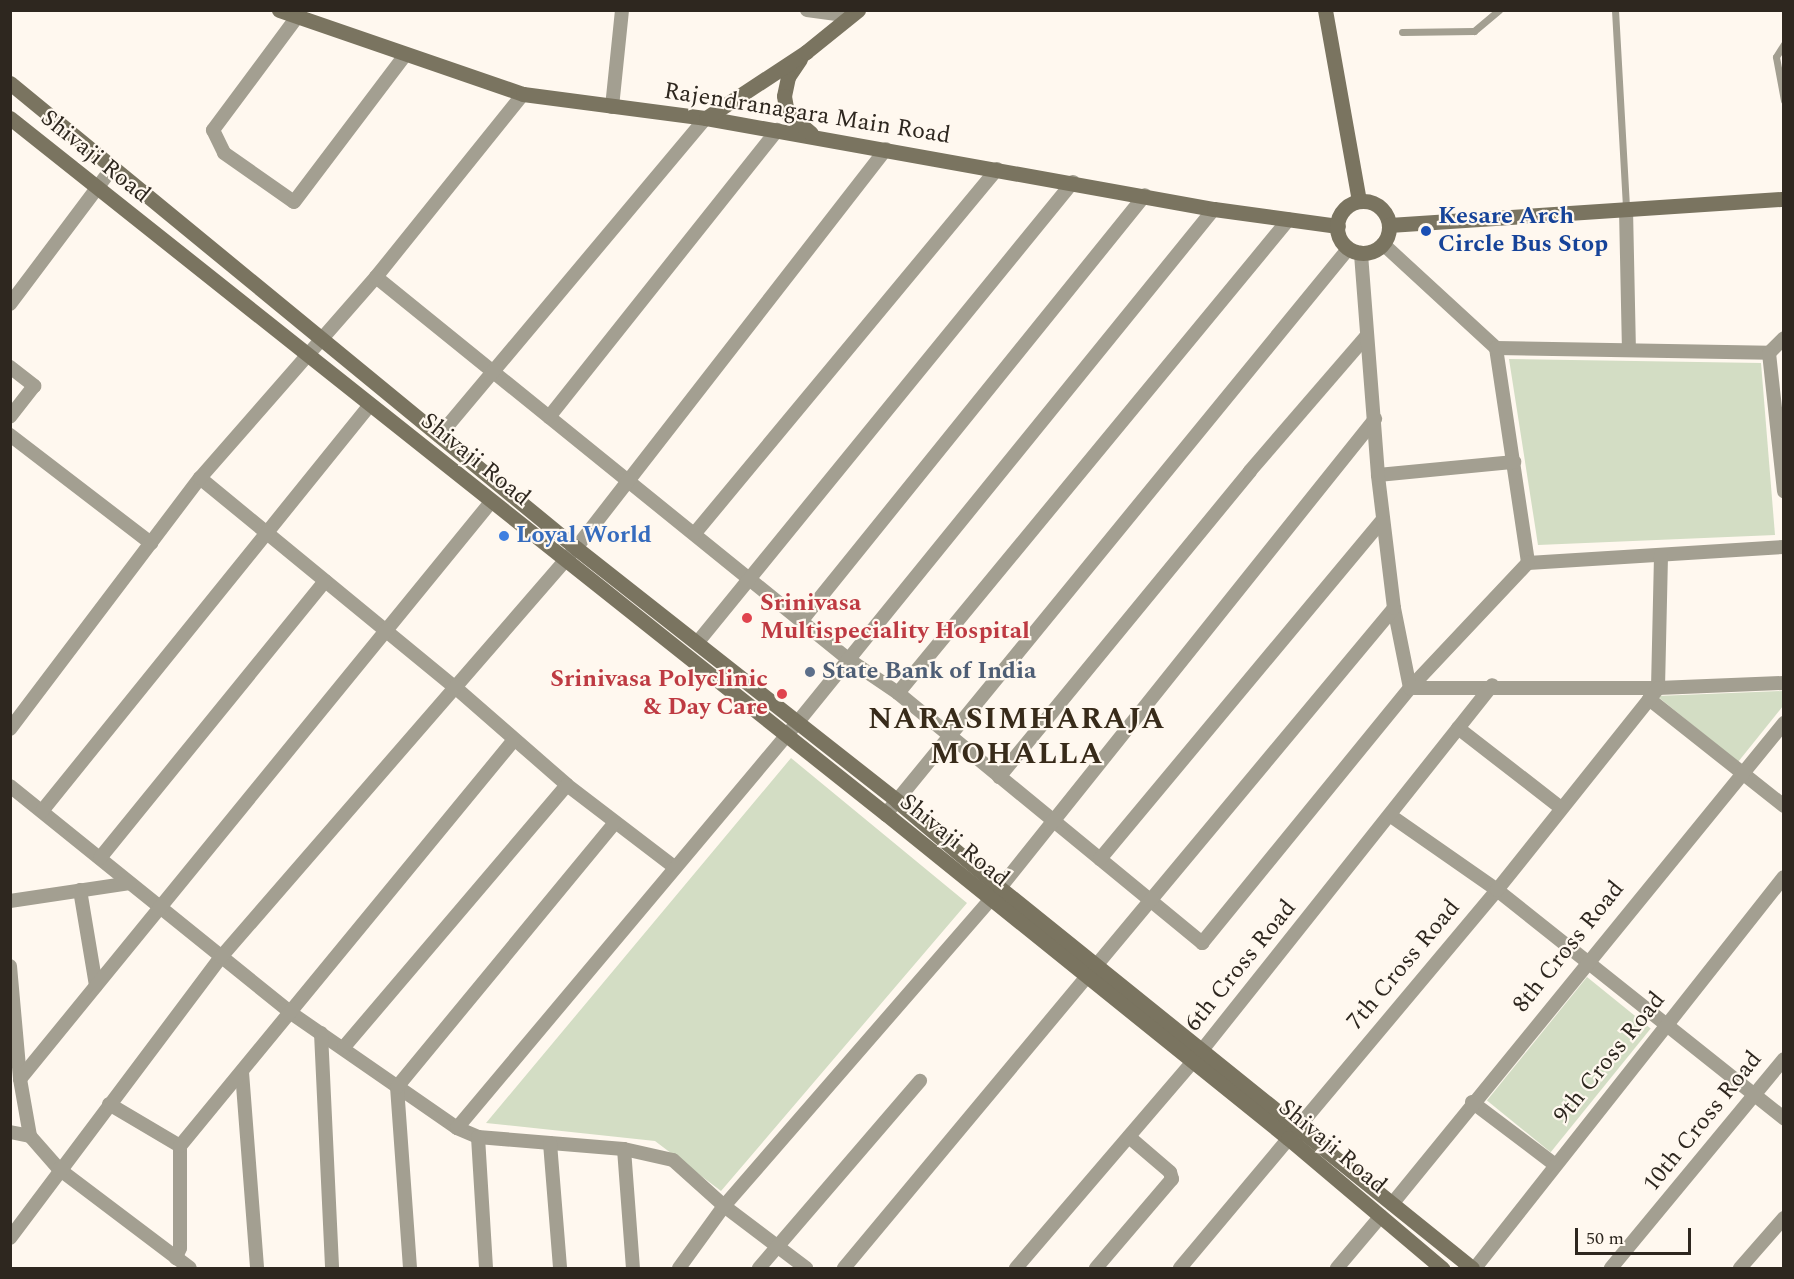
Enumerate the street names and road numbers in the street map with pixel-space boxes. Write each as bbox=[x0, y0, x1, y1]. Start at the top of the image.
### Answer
street label: Rajendranagara Main Road bbox=[662, 77, 952, 151]
street label: Shivaji Road bbox=[34, 104, 156, 210]
street label: Shivaji Road bbox=[414, 407, 536, 513]
street label: Shivaji Road bbox=[893, 788, 1015, 894]
street label: 8th Cross Road bbox=[1507, 875, 1631, 1019]
street label: 6th Cross Road bbox=[1179, 894, 1303, 1038]
street label: 7th Cross Road bbox=[1341, 894, 1467, 1036]
street label: 9th Cross Road bbox=[1548, 986, 1672, 1130]
street label: 10th Cross Road bbox=[1637, 1046, 1769, 1198]
street label: Shivaji Road bbox=[1272, 1093, 1392, 1201]

